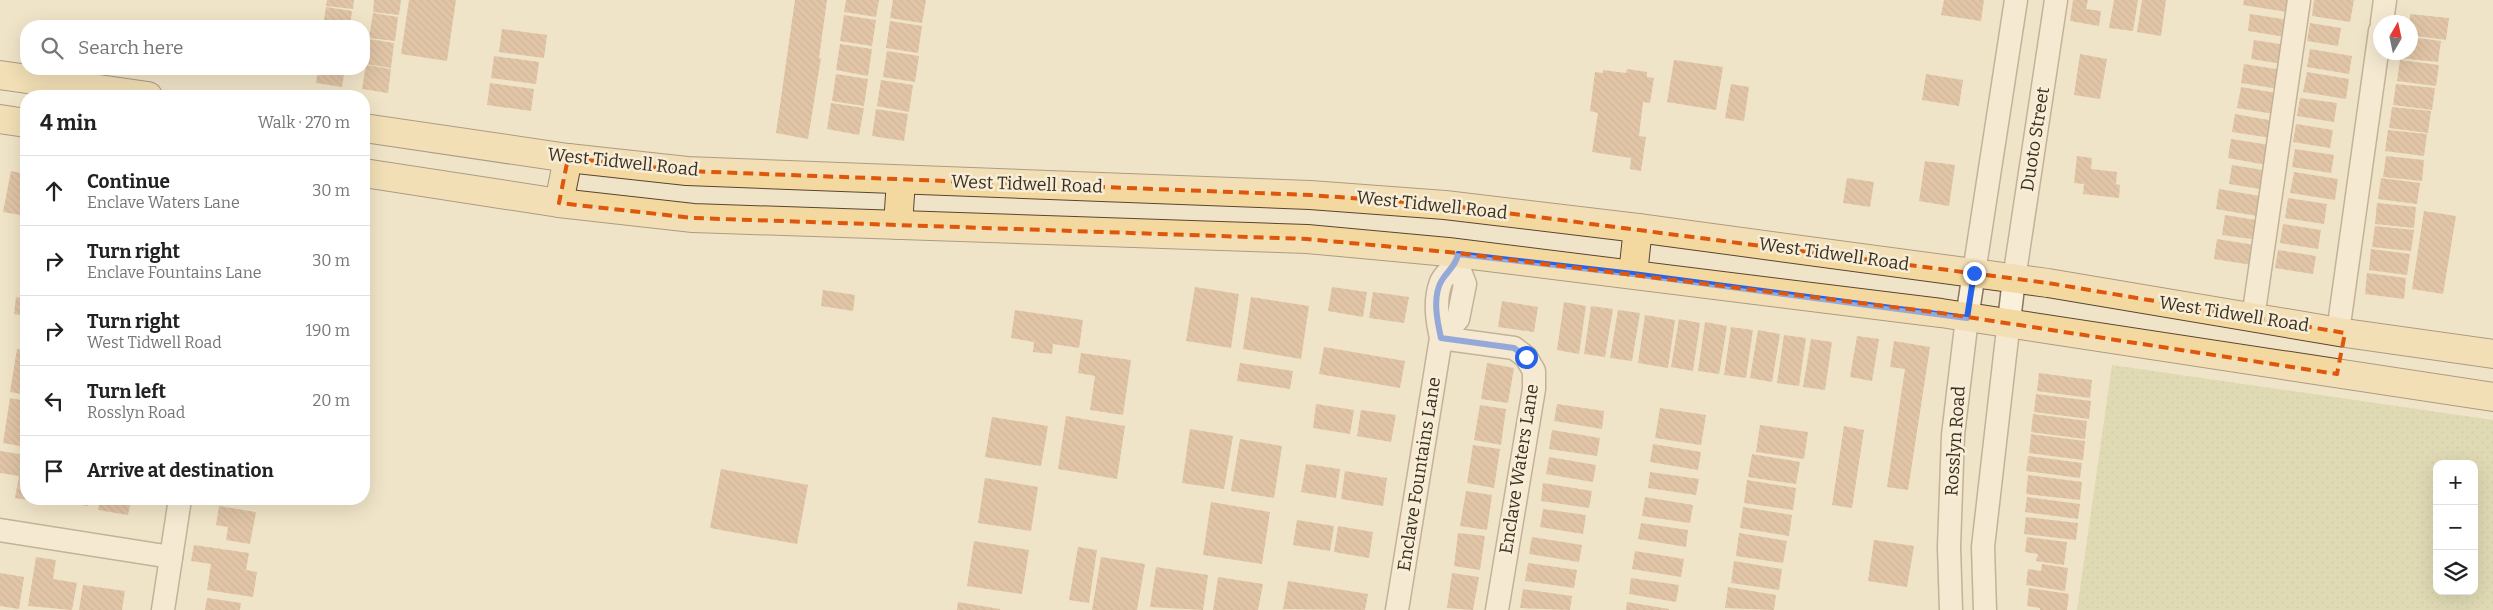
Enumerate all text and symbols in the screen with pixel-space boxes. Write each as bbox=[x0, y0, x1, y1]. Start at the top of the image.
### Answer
north arrow bbox=[2373, 15, 2418, 60]
search box bbox=[20, 20, 370, 75]
icon: search bbox=[38, 34, 66, 62]
text: Search here bbox=[78, 36, 183, 59]
street label: Duoto Street bbox=[2016, 85, 2054, 193]
text: 4 min bbox=[40, 110, 97, 136]
text: Walk · 270 m bbox=[258, 113, 350, 132]
street label: West Tidwell Road bbox=[546, 143, 700, 181]
text: Continue bbox=[87, 170, 170, 193]
street label: West Tidwell Road bbox=[951, 170, 1104, 198]
icon: ahead bbox=[40, 177, 68, 205]
text: 30 m bbox=[312, 181, 350, 200]
street label: West Tidwell Road bbox=[1355, 186, 1509, 224]
text: Enclave Waters Lane bbox=[87, 193, 240, 212]
street label: West Tidwell Road bbox=[1757, 233, 1911, 275]
text: Turn right bbox=[87, 240, 180, 263]
icon: right bbox=[40, 247, 68, 275]
text: 30 m bbox=[312, 251, 350, 270]
route end bbox=[1963, 262, 1986, 285]
text: Enclave Fountains Lane bbox=[87, 263, 262, 282]
street label: West Tidwell Road bbox=[2157, 291, 2311, 337]
text: Turn right bbox=[87, 310, 180, 333]
icon: right bbox=[40, 317, 68, 345]
text: 190 m bbox=[305, 321, 350, 340]
text: West Tidwell Road bbox=[87, 333, 222, 352]
route start bbox=[1515, 346, 1538, 369]
street label: Enclave Fountains Lane bbox=[1393, 375, 1445, 573]
text: Turn left bbox=[87, 380, 166, 403]
street label: Enclave Waters Lane bbox=[1495, 382, 1543, 556]
street label: Rosslyn Road bbox=[1940, 385, 1970, 497]
icon: left bbox=[40, 387, 68, 415]
text: 20 m bbox=[313, 391, 350, 410]
text: Rosslyn Road bbox=[87, 403, 185, 422]
icon: arrive bbox=[40, 457, 68, 485]
text: Arrive at destination bbox=[87, 459, 274, 482]
map controls bbox=[2433, 460, 2478, 595]
button: + bbox=[2433, 460, 2478, 505]
button: − bbox=[2433, 505, 2478, 550]
button: layers bbox=[2433, 550, 2478, 595]

